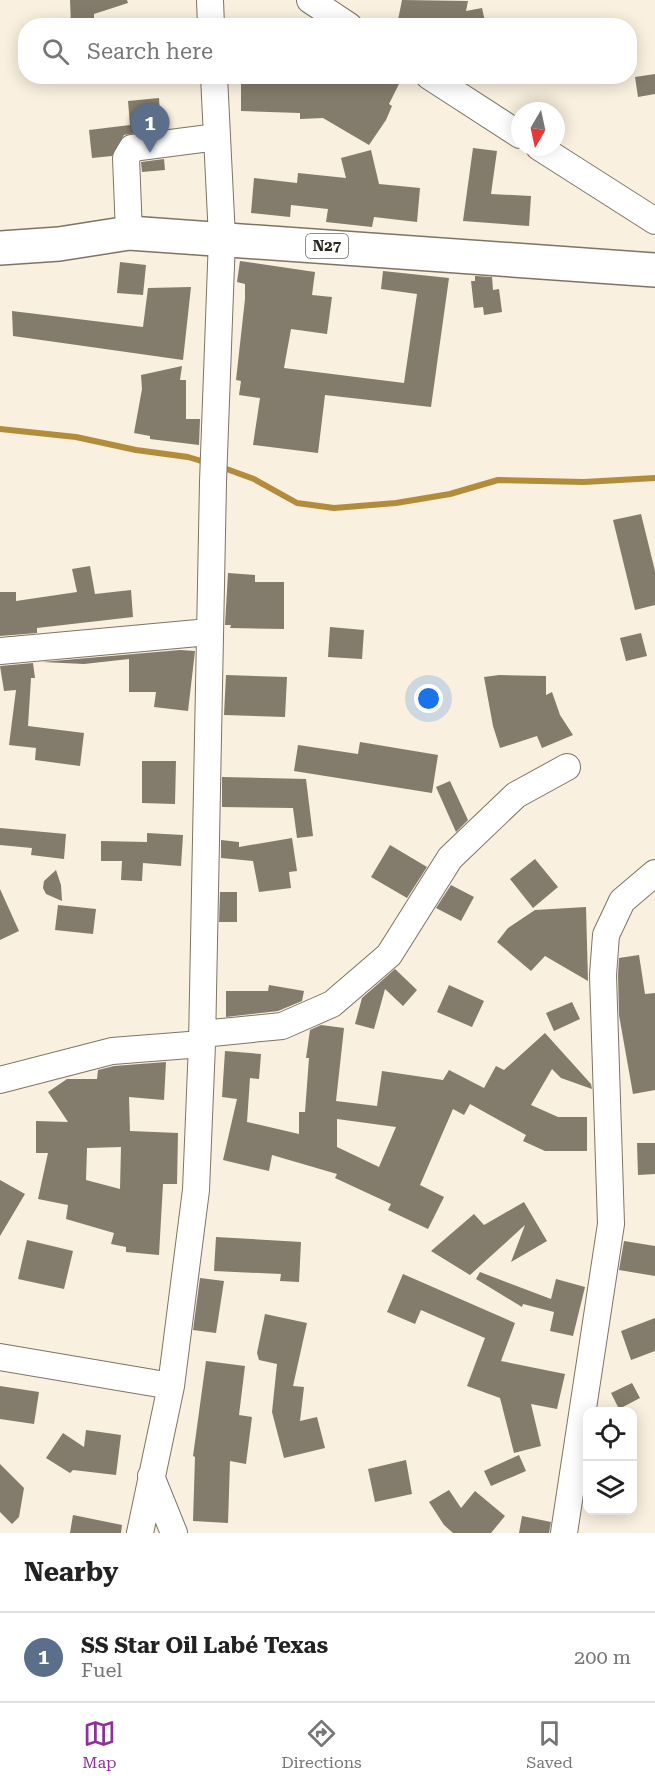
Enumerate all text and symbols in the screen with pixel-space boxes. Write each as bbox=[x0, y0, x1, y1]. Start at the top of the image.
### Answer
search box bbox=[18, 18, 637, 84]
icon: search bbox=[39, 35, 72, 68]
text: Search here bbox=[87, 39, 213, 64]
north arrow bbox=[511, 102, 565, 156]
pin: 1 bbox=[130, 104, 170, 153]
road number: N27 bbox=[306, 234, 348, 258]
your location bbox=[414, 684, 443, 713]
map controls bbox=[583, 1407, 637, 1515]
button: locate bbox=[583, 1407, 637, 1461]
button: layers bbox=[583, 1461, 637, 1515]
text: Nearby bbox=[24, 1557, 118, 1587]
text: SS Star Oil Labé Texas bbox=[81, 1633, 328, 1658]
text: 1 bbox=[38, 1645, 49, 1669]
text: 200 m bbox=[574, 1645, 631, 1669]
text: Fuel bbox=[81, 1658, 122, 1682]
tab: Map bbox=[82, 1717, 117, 1772]
tab: Directions bbox=[281, 1717, 362, 1772]
tab: Saved bbox=[526, 1717, 573, 1772]

